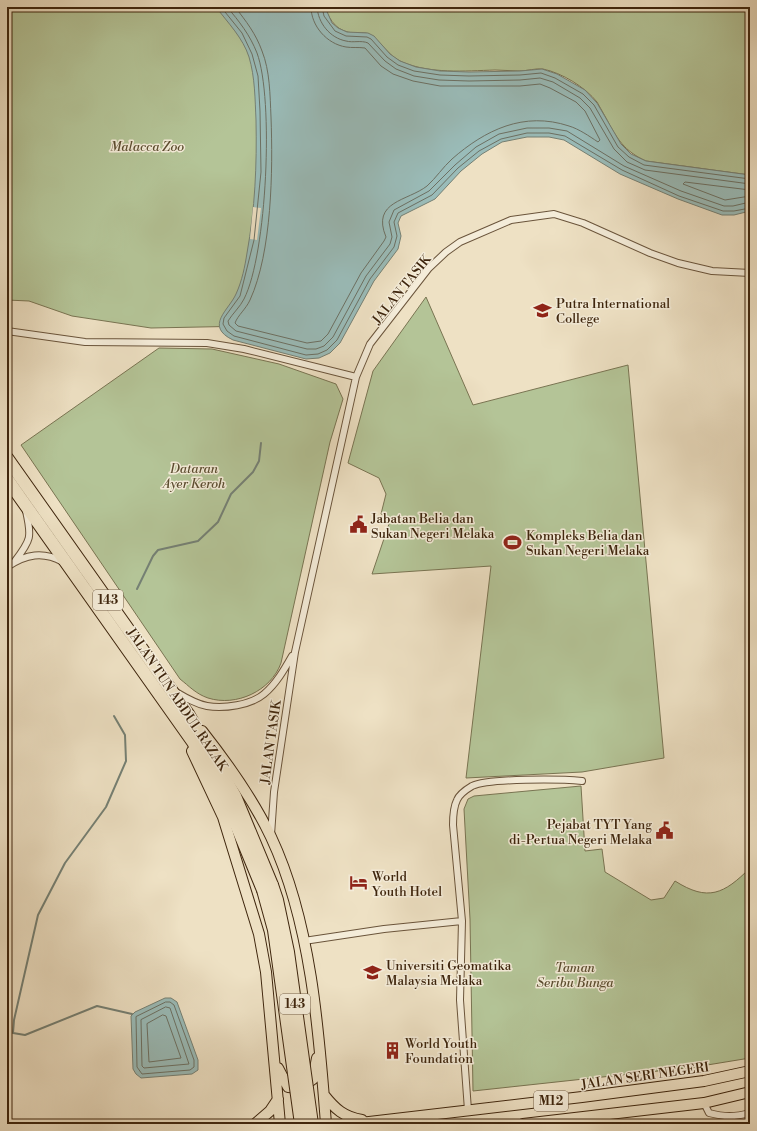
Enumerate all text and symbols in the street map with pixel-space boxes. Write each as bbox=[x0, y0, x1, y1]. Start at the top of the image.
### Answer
park label: Malacca Zoo bbox=[110, 139, 184, 155]
street label: JALAN TASIK bbox=[368, 251, 436, 328]
place label: Putra International College bbox=[556, 296, 670, 327]
school or university icon: Putra International College bbox=[533, 300, 553, 320]
park label: Dataran Ayer Keroh bbox=[161, 461, 226, 492]
place label: Jabatan Belia dan Sukan Negeri Melaka bbox=[370, 511, 495, 542]
public building icon: Jabatan Belia dan Sukan Negeri Melaka bbox=[348, 515, 368, 535]
place label: Kompleks Belia dan Sukan Negeri Melaka bbox=[526, 528, 650, 559]
sports icon: Kompleks Belia dan Sukan Negeri Melaka bbox=[503, 532, 523, 552]
road number: 143 bbox=[93, 590, 123, 610]
street label: JALAN TUN ABDUL RAZAK bbox=[123, 624, 232, 775]
street label: JALAN TASIK bbox=[257, 698, 285, 786]
place label: Pejabat TYT Yang di-Pertua Negeri Melaka bbox=[509, 817, 652, 848]
public building icon: Pejabat TYT Yang di-Pertua Negeri Melaka bbox=[655, 821, 675, 841]
place label: World Youth Hotel bbox=[371, 869, 442, 900]
hotel icon: World Youth Hotel bbox=[349, 873, 369, 893]
place label: Universiti Geomatika Malaysia Melaka bbox=[386, 958, 512, 989]
park label: Taman Seribu Bunga bbox=[536, 960, 614, 991]
school or university icon: Universiti Geomatika Malaysia Melaka bbox=[363, 962, 383, 982]
road number: 143 bbox=[280, 994, 310, 1014]
place label: World Youth Foundation bbox=[404, 1036, 478, 1067]
building icon: World Youth Foundation bbox=[382, 1040, 402, 1060]
street label: JALAN SERI NEGERI bbox=[579, 1059, 710, 1093]
road number: M12 bbox=[534, 1091, 568, 1111]

